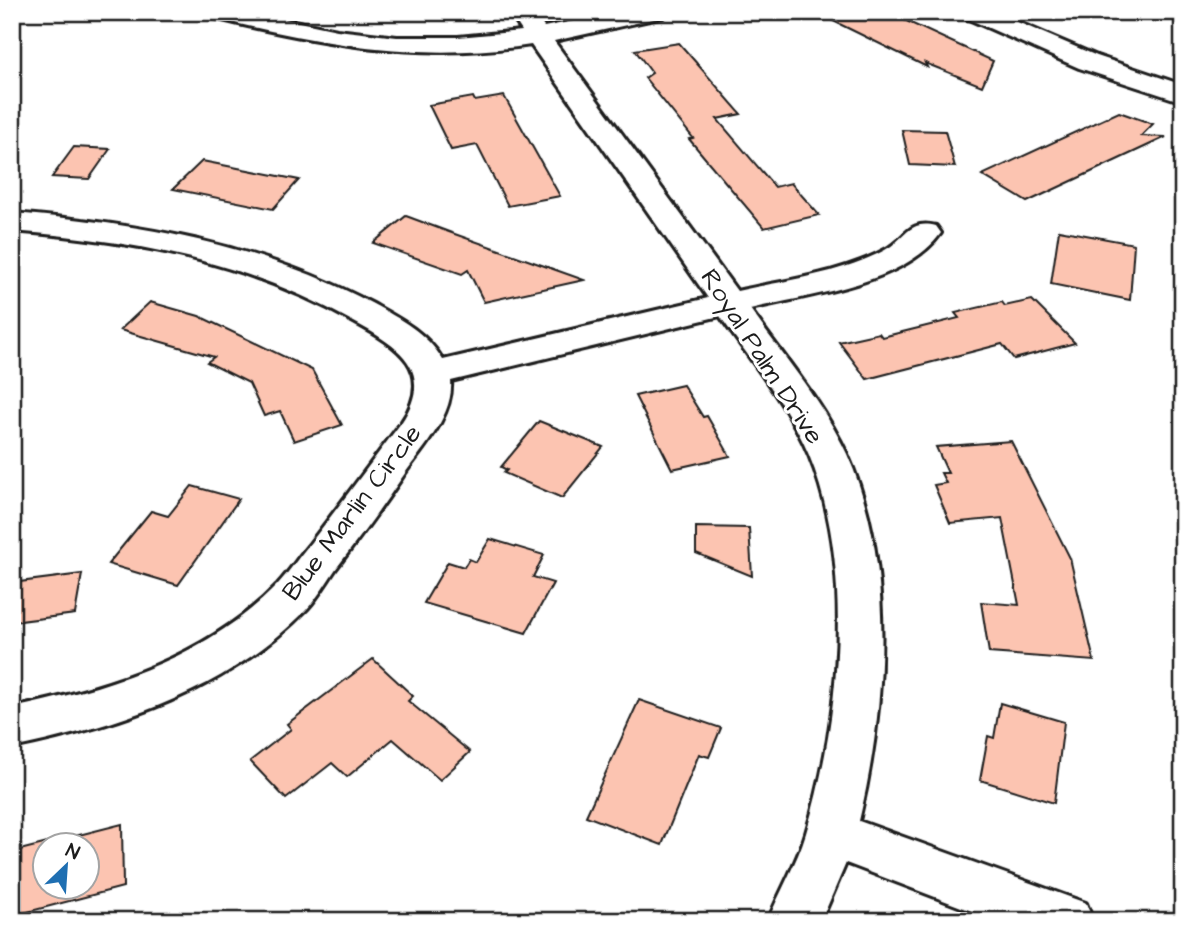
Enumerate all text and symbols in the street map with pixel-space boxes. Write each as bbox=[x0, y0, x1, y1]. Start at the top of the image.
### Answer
street label: Royal Palm Drive bbox=[690, 262, 832, 452]
street label: Blue Marlin Circle bbox=[274, 417, 430, 608]
north arrow bbox=[32, 832, 102, 902]
text: N bbox=[61, 837, 84, 867]

